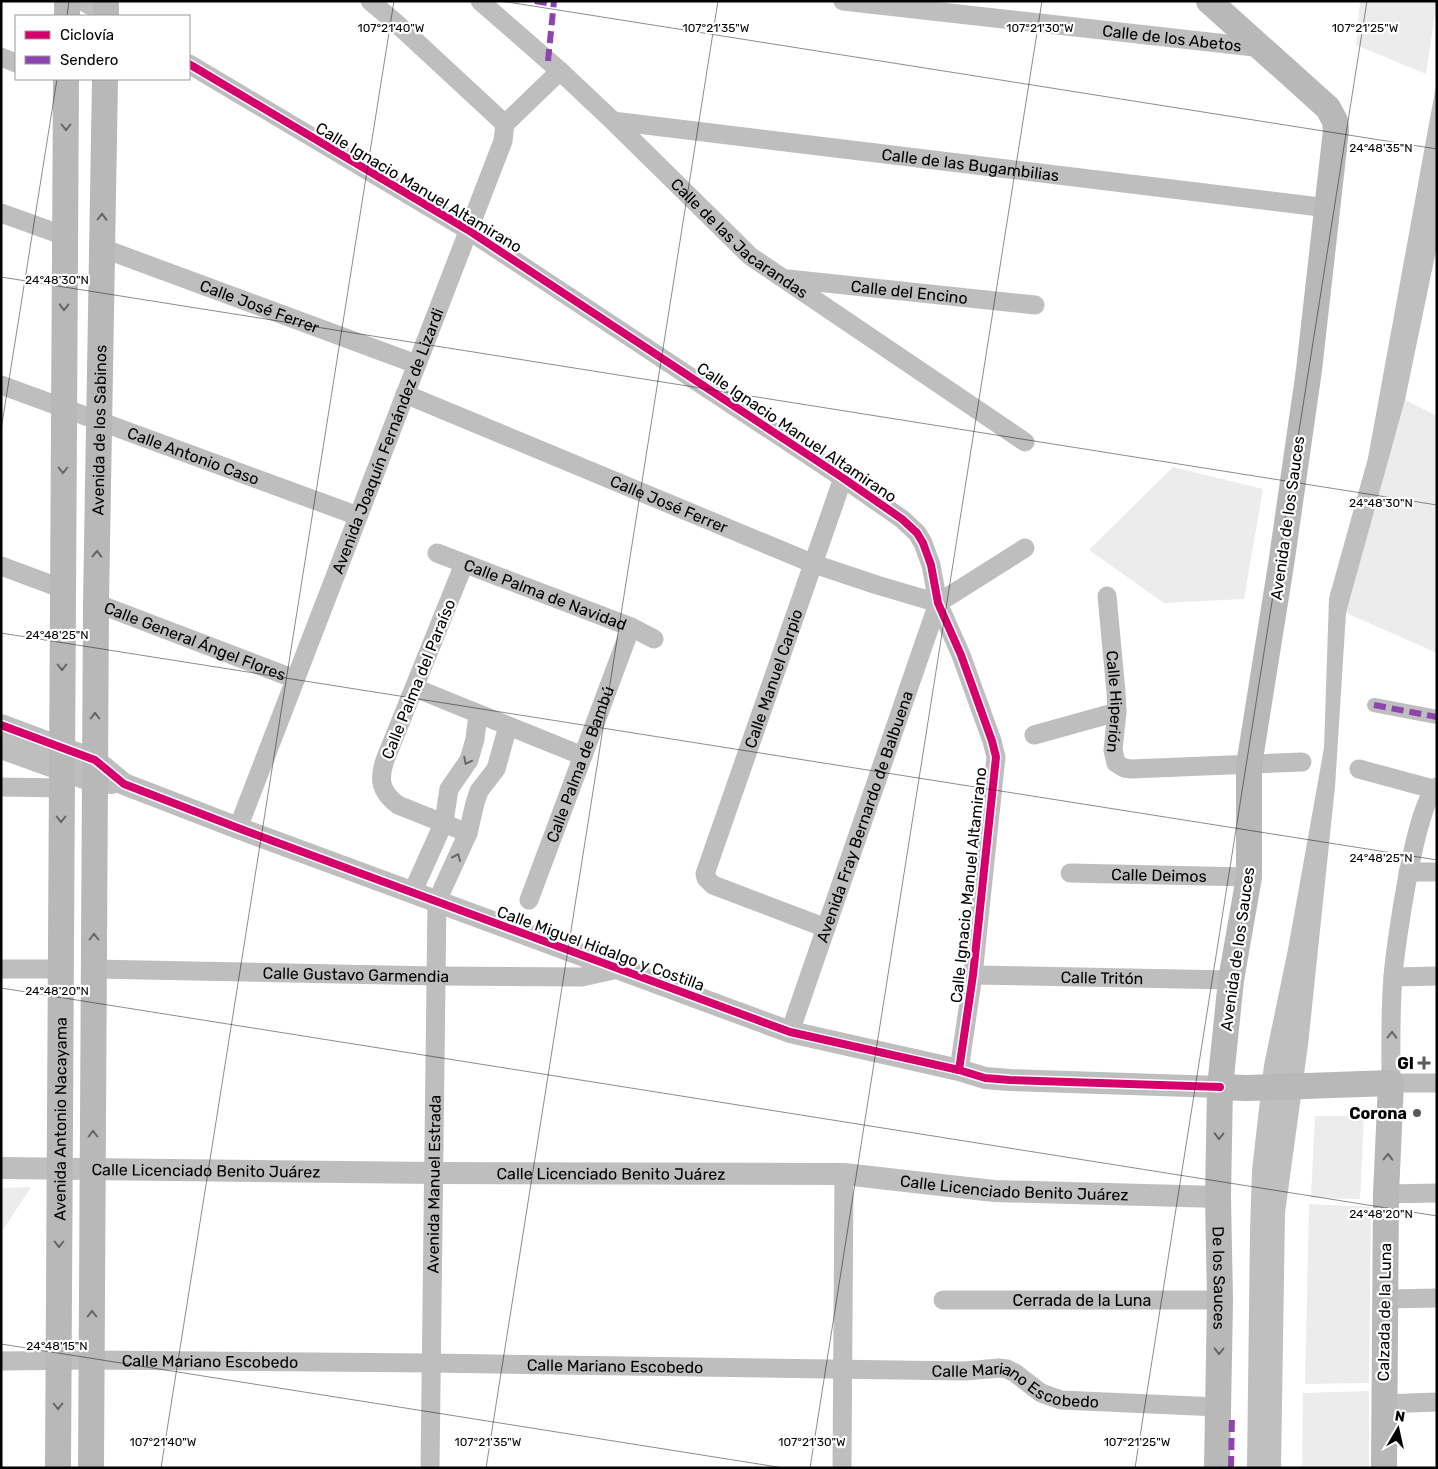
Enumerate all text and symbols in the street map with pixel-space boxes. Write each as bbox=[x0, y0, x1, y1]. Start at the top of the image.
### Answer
legend bbox=[15, 15, 190, 80]
text: 107°21'40"W bbox=[358, 21, 425, 35]
text: 107°21'35"W bbox=[683, 21, 750, 35]
text: 107°21'30"W bbox=[1006, 21, 1074, 35]
street label: Calle de los Abetos bbox=[1101, 21, 1243, 56]
text: 107°21'25"W bbox=[1332, 21, 1399, 35]
text: Ciclovía bbox=[60, 26, 114, 44]
text: Sendero bbox=[60, 51, 118, 69]
street label: Calle Ignacio Manuel Altamirano bbox=[312, 118, 525, 257]
one-way arrow bbox=[61, 124, 71, 132]
text: 24°48'35"N bbox=[1349, 141, 1413, 155]
street label: Calle de las Bugambilias bbox=[881, 145, 1060, 185]
street label: Calle de las Jacarandas bbox=[667, 174, 811, 302]
one-way arrow bbox=[97, 213, 108, 221]
text: 24°48'30"N bbox=[25, 273, 89, 287]
street label: Calle José Ferrer bbox=[197, 276, 322, 337]
street label: Calle del Encino bbox=[850, 277, 969, 308]
one-way arrow bbox=[59, 304, 69, 312]
street label: Avenida Joaquín Fernández de Lizardi bbox=[328, 305, 448, 577]
street label: Avenida de los Sabinos bbox=[89, 345, 110, 515]
street label: Calle Ignacio Manuel Altamirano bbox=[693, 358, 900, 507]
street label: Calle Antonio Caso bbox=[125, 423, 262, 489]
street label: Avenida de los Sauces bbox=[1267, 435, 1308, 601]
one-way arrow bbox=[58, 466, 68, 474]
street label: Calle José Ferrer bbox=[607, 471, 731, 537]
text: 24°48'30"N bbox=[1349, 496, 1413, 510]
one-way arrow bbox=[91, 550, 102, 558]
street label: Calle Palma de Navidad bbox=[461, 555, 629, 634]
street label: Calle Palma del Paraíso bbox=[378, 596, 459, 762]
street label: Calle General Ángel Flores bbox=[101, 598, 288, 685]
street label: Calle Manuel Carpio bbox=[741, 607, 807, 751]
text: 24°48'25"N bbox=[25, 628, 89, 642]
street label: Calle Hiperión bbox=[1102, 649, 1126, 754]
one-way arrow bbox=[57, 664, 67, 672]
street label: Calle Palma de Bambú bbox=[542, 684, 618, 845]
street label: Avenida Fray Bernardo de Balbuena bbox=[813, 688, 917, 945]
one-way arrow bbox=[90, 712, 100, 720]
one-way arrow bbox=[463, 756, 473, 765]
street label: Calle Ignacio Manuel Altamirano bbox=[947, 766, 990, 1004]
one-way arrow bbox=[56, 816, 66, 823]
text: 24°48'25"N bbox=[1349, 851, 1413, 865]
one-way arrow bbox=[451, 853, 461, 862]
street label: Calle Deimos bbox=[1111, 865, 1207, 886]
street label: Avenida de los Sauces bbox=[1217, 866, 1258, 1032]
street label: Calle Miguel Hidalgo y Costilla bbox=[494, 902, 707, 995]
one-way arrow bbox=[89, 932, 99, 940]
street label: Calle Gustavo Garmendia bbox=[263, 963, 449, 986]
street label: Calle Tritón bbox=[1060, 968, 1144, 988]
text: 24°48'20"N bbox=[25, 984, 89, 998]
street label: Avenida Antonio Nacayama bbox=[50, 1017, 71, 1221]
one-way arrow bbox=[1387, 1030, 1397, 1038]
place label: GI bbox=[1397, 1054, 1414, 1073]
marker: GI bbox=[1418, 1057, 1430, 1069]
street label: Avenida Manuel Estrada bbox=[423, 1095, 445, 1273]
place label: Corona bbox=[1349, 1104, 1407, 1123]
marker: Corona bbox=[1411, 1107, 1423, 1119]
one-way arrow bbox=[88, 1130, 98, 1138]
one-way arrow bbox=[1214, 1132, 1224, 1140]
one-way arrow bbox=[1382, 1152, 1393, 1160]
street label: Calle Licenciado Benito Juárez bbox=[91, 1160, 321, 1182]
street label: Calle Licenciado Benito Juárez bbox=[496, 1164, 726, 1184]
street label: Calle Licenciado Benito Juárez bbox=[899, 1171, 1129, 1205]
text: 24°48'20"N bbox=[1349, 1207, 1413, 1221]
street label: De los Sauces bbox=[1209, 1226, 1229, 1330]
one-way arrow bbox=[54, 1240, 64, 1248]
street label: Calzada de la Luna bbox=[1374, 1243, 1395, 1381]
street label: Cerrada de la Luna bbox=[1013, 1291, 1151, 1310]
one-way arrow bbox=[87, 1310, 97, 1318]
text: 24°48'15"N bbox=[26, 1339, 88, 1353]
one-way arrow bbox=[1214, 1347, 1224, 1355]
street label: Calle Mariano Escobedo bbox=[122, 1351, 298, 1372]
street label: Calle Mariano Escobedo bbox=[527, 1355, 703, 1377]
street label: Calle Mariano Escobedo bbox=[932, 1359, 1099, 1412]
one-way arrow bbox=[53, 1403, 63, 1411]
north arrow bbox=[1373, 1404, 1423, 1454]
text: N bbox=[1394, 1407, 1406, 1426]
text: 107°21'40"W bbox=[130, 1435, 197, 1449]
text: 107°21'35"W bbox=[455, 1435, 522, 1449]
text: 107°21'30"W bbox=[778, 1435, 846, 1449]
text: 107°21'25"W bbox=[1104, 1435, 1171, 1449]

